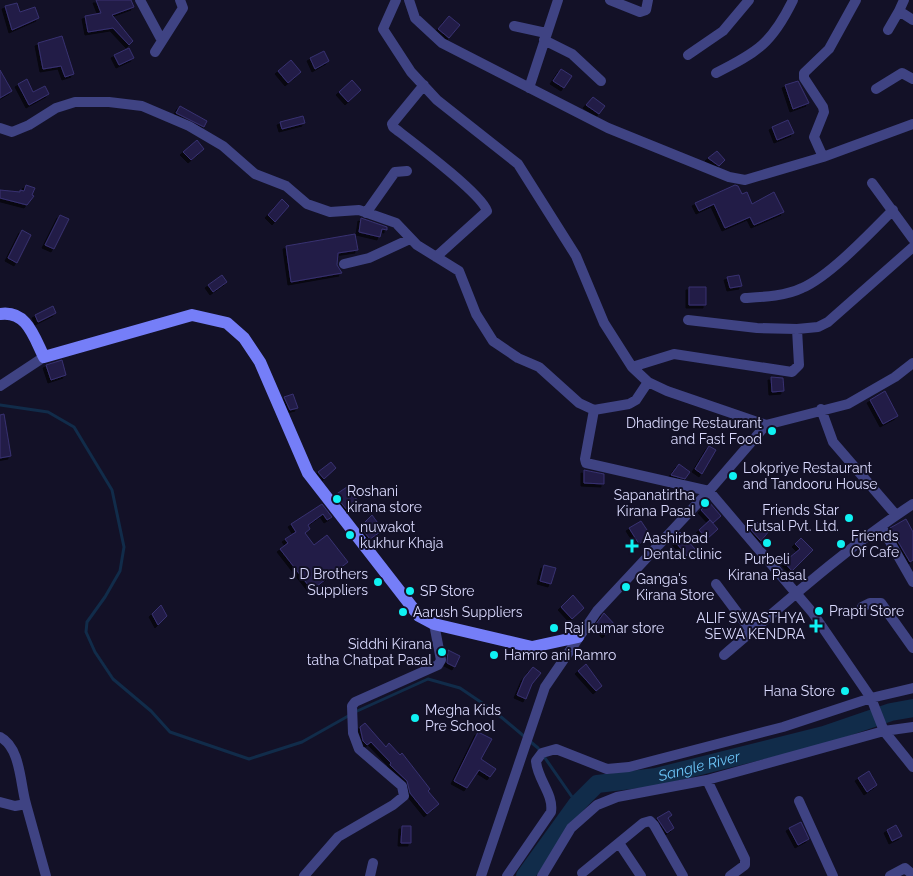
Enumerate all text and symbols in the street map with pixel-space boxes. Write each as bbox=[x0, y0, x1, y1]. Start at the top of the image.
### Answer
place label: Dhadinge Restaurant and Fast Food bbox=[626, 415, 762, 447]
marker: Dhadinge Restaurant and Fast Food bbox=[766, 425, 778, 437]
place label: Lokpriye Restaurant and Tandooru House bbox=[743, 460, 878, 492]
marker: Lokpriye Restaurant and Tandooru House bbox=[727, 470, 739, 482]
place label: Roshani kirana store bbox=[347, 483, 422, 515]
place label: Sapanatirtha Kirana Pasal bbox=[614, 487, 695, 519]
marker: Roshani kirana store bbox=[331, 493, 343, 505]
marker: Sapanatirtha Kirana Pasal bbox=[699, 497, 711, 509]
place label: Friends Star Futsal Pvt. Ltd. bbox=[746, 502, 839, 534]
marker: Friends Star Futsal Pvt. Ltd. bbox=[843, 512, 855, 524]
place label: nuwakot kukhur Khaja bbox=[360, 519, 443, 551]
place label: Friends Of Cafe bbox=[851, 528, 899, 560]
marker: nuwakot kukhur Khaja bbox=[344, 529, 356, 541]
place label: Aashirbad Dental clinic bbox=[643, 530, 722, 562]
marker: Purbeli Kirana Pasal bbox=[761, 537, 773, 549]
marker: Friends Of Cafe bbox=[835, 538, 847, 550]
marker: Aashirbad Dental clinic bbox=[625, 539, 639, 553]
place label: Purbeli Kirana Pasal bbox=[728, 551, 806, 583]
place label: J D Brothers Suppliers bbox=[289, 566, 368, 598]
place label: Ganga's Kirana Store bbox=[636, 571, 714, 603]
marker: J D Brothers Suppliers bbox=[372, 576, 384, 588]
marker: Ganga's Kirana Store bbox=[620, 581, 632, 593]
place label: SP Store bbox=[420, 583, 475, 599]
marker: SP Store bbox=[404, 585, 416, 597]
place label: Prapti Store bbox=[829, 603, 904, 619]
place label: Aarush Suppliers bbox=[413, 604, 523, 620]
marker: Prapti Store bbox=[813, 605, 825, 617]
marker: Aarush Suppliers bbox=[397, 606, 409, 618]
place label: ALIF SWASTHYA SEWA KENDRA bbox=[696, 610, 806, 642]
marker: ALIF SWASTHYA SEWA KENDRA bbox=[809, 619, 823, 633]
place label: Raj kumar store bbox=[564, 620, 664, 636]
marker: Raj kumar store bbox=[548, 622, 560, 634]
place label: Siddhi Kirana tatha Chatpat Pasal bbox=[307, 636, 432, 668]
marker: Siddhi Kirana tatha Chatpat Pasal bbox=[436, 646, 448, 658]
place label: Hamro ani Ramro bbox=[504, 647, 616, 663]
marker: Hamro ani Ramro bbox=[488, 649, 500, 661]
place label: Hana Store bbox=[764, 683, 835, 699]
marker: Hana Store bbox=[839, 685, 851, 697]
place label: Megha Kids Pre School bbox=[425, 702, 501, 734]
marker: Megha Kids Pre School bbox=[409, 712, 421, 724]
water label: Sangle River bbox=[655, 747, 743, 785]

